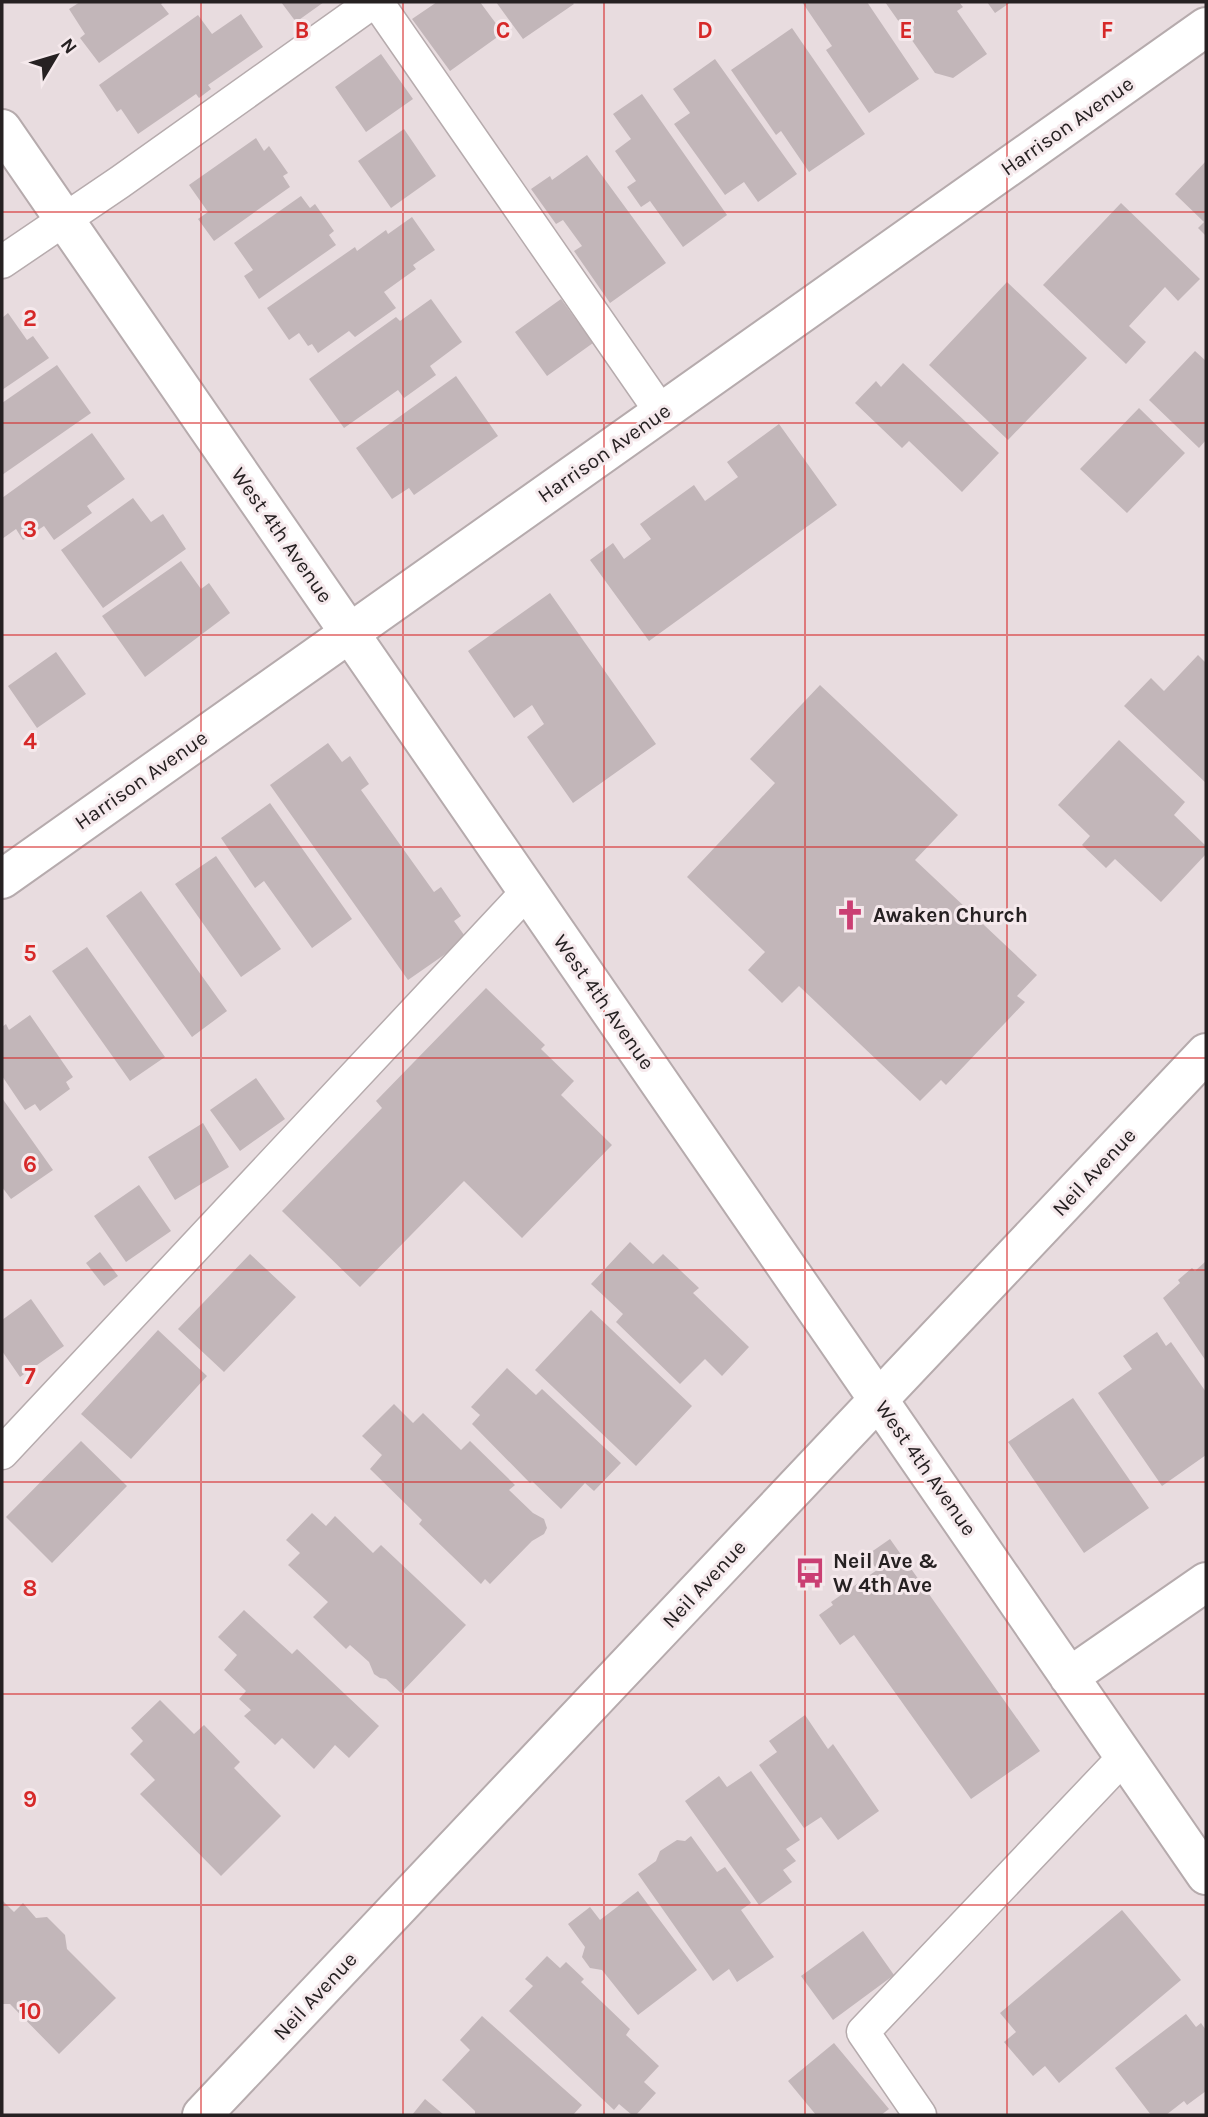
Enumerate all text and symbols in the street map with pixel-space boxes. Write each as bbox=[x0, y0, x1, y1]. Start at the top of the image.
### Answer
text: B bbox=[295, 17, 309, 44]
text: C bbox=[496, 17, 510, 44]
text: D bbox=[697, 17, 713, 44]
text: E bbox=[899, 17, 913, 44]
text: F bbox=[1101, 17, 1113, 44]
north arrow bbox=[21, 21, 91, 91]
text: N bbox=[56, 34, 81, 58]
street label: Harrison Avenue bbox=[996, 71, 1138, 181]
text: 2 bbox=[23, 305, 37, 332]
street label: Harrison Avenue bbox=[533, 398, 675, 508]
street label: West 4th Avenue bbox=[227, 463, 337, 607]
text: 3 bbox=[23, 516, 37, 543]
street label: Harrison Avenue bbox=[70, 725, 212, 835]
text: 4 bbox=[23, 728, 37, 755]
church icon: Awaken Church bbox=[833, 898, 867, 932]
place label: Awaken Church bbox=[873, 903, 1028, 927]
street label: West 4th Avenue bbox=[549, 930, 659, 1074]
text: 5 bbox=[23, 940, 37, 967]
street label: Neil Avenue bbox=[1047, 1123, 1141, 1221]
text: 6 bbox=[23, 1151, 37, 1178]
text: 7 bbox=[24, 1363, 36, 1390]
street label: West 4th Avenue bbox=[871, 1396, 981, 1540]
street label: Neil Avenue bbox=[657, 1535, 751, 1633]
place label: Neil Ave & W 4th Ave bbox=[833, 1549, 938, 1597]
bus stop icon: Neil Ave & W 4th Ave bbox=[793, 1556, 827, 1590]
text: 8 bbox=[23, 1575, 37, 1602]
text: 9 bbox=[23, 1786, 37, 1813]
street label: Neil Avenue bbox=[268, 1947, 362, 2045]
text: 10 bbox=[19, 1998, 41, 2025]

